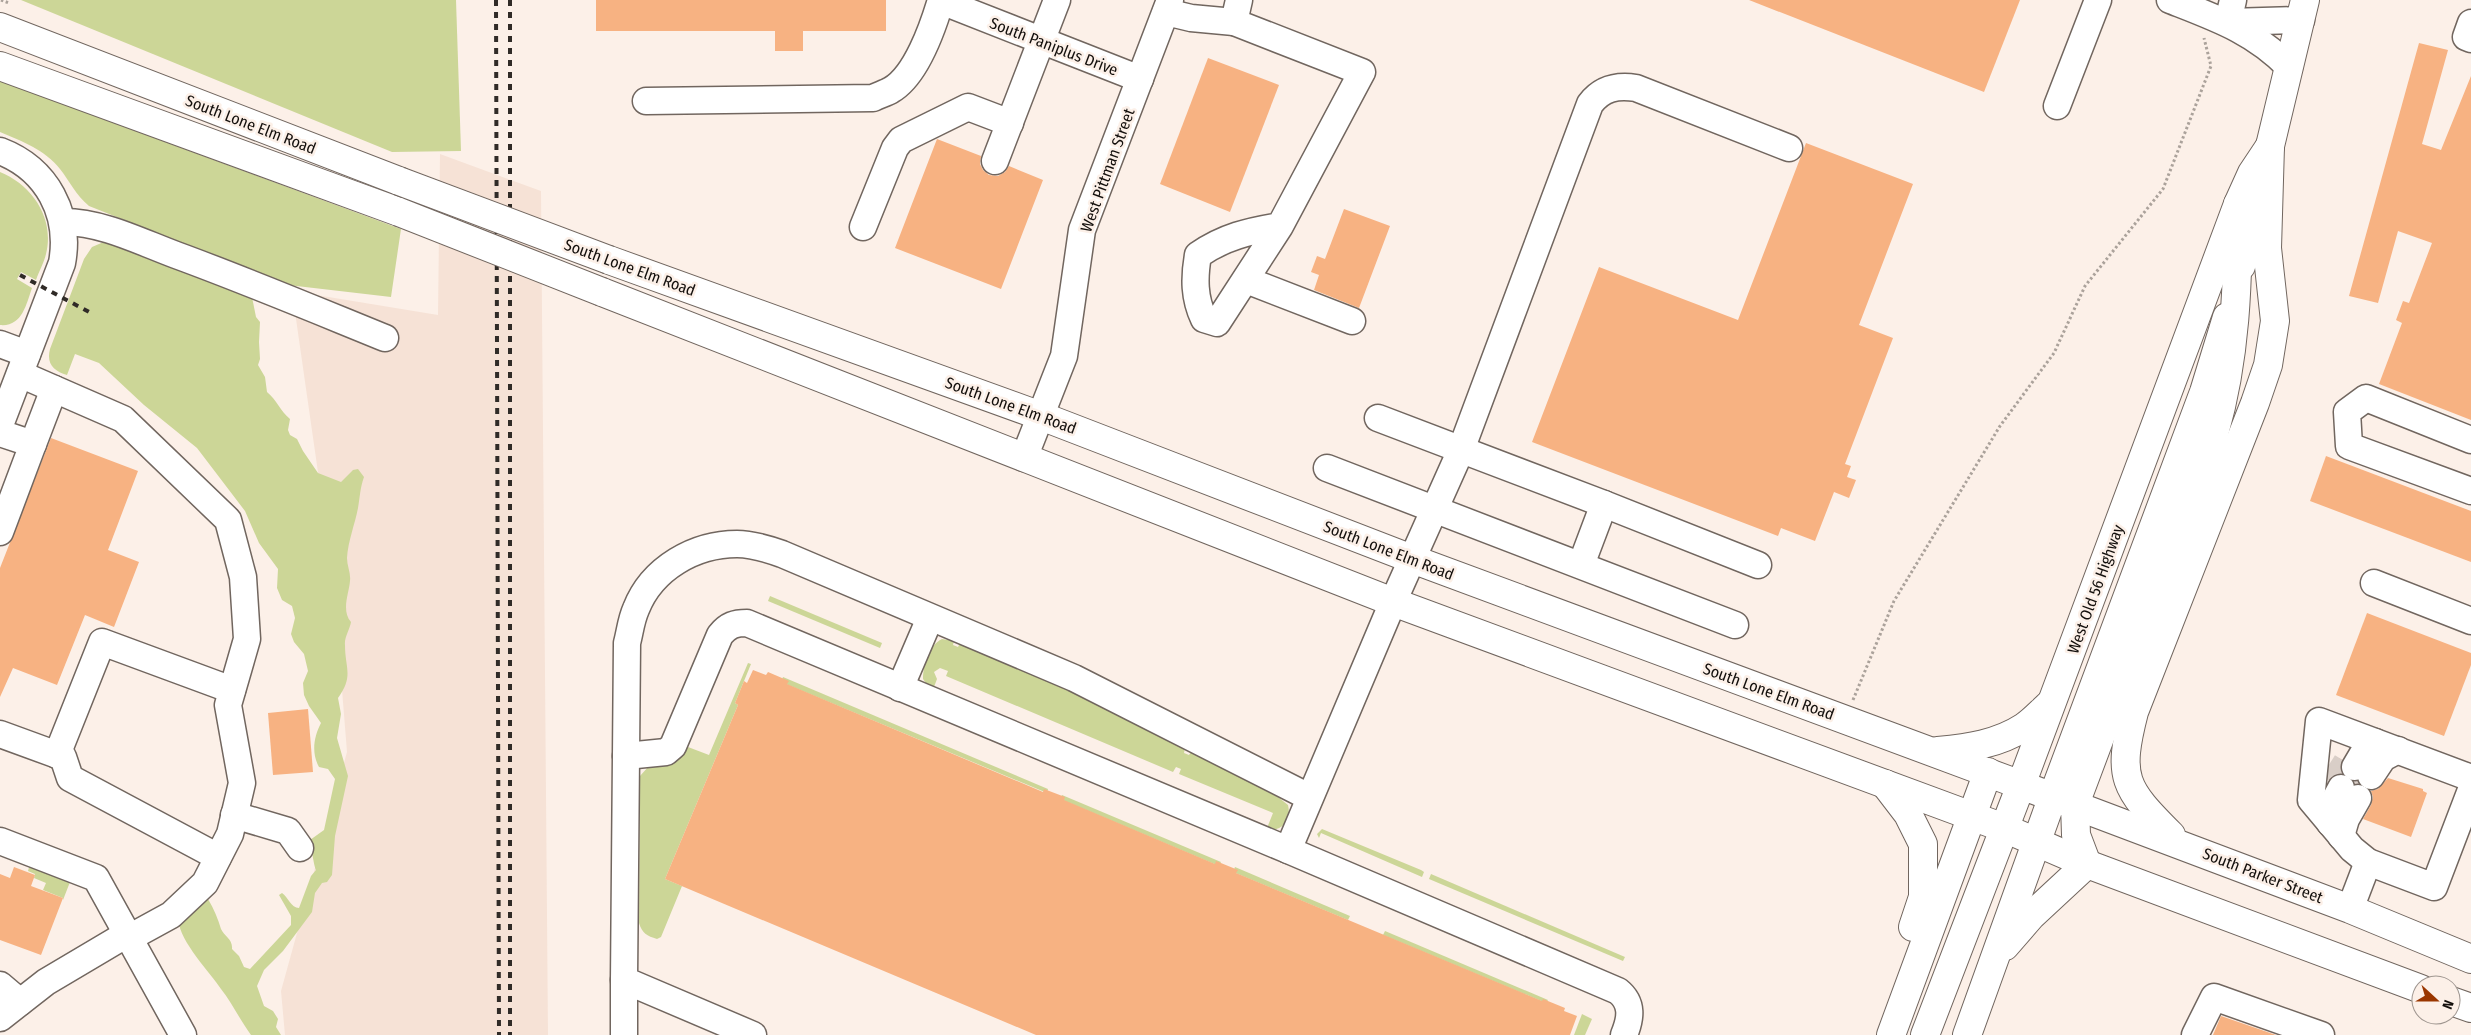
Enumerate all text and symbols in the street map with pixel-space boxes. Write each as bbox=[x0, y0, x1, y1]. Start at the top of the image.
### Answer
street label: South Paniplus Drive bbox=[987, 13, 1121, 80]
street label: South Lone Elm Road bbox=[183, 91, 319, 158]
street label: West Pittman Street bbox=[1076, 105, 1139, 235]
street label: South Lone Elm Road bbox=[562, 235, 698, 300]
street label: South Lone Elm Road bbox=[943, 373, 1079, 438]
street label: South Lone Elm Road bbox=[1321, 517, 1457, 584]
street label: West Old 56 Highway bbox=[2063, 521, 2128, 656]
street label: South Lone Elm Road bbox=[1701, 659, 1837, 724]
street label: South Parker Street bbox=[2200, 844, 2326, 907]
north arrow bbox=[2411, 975, 2461, 1025]
text: N bbox=[2438, 998, 2457, 1011]

